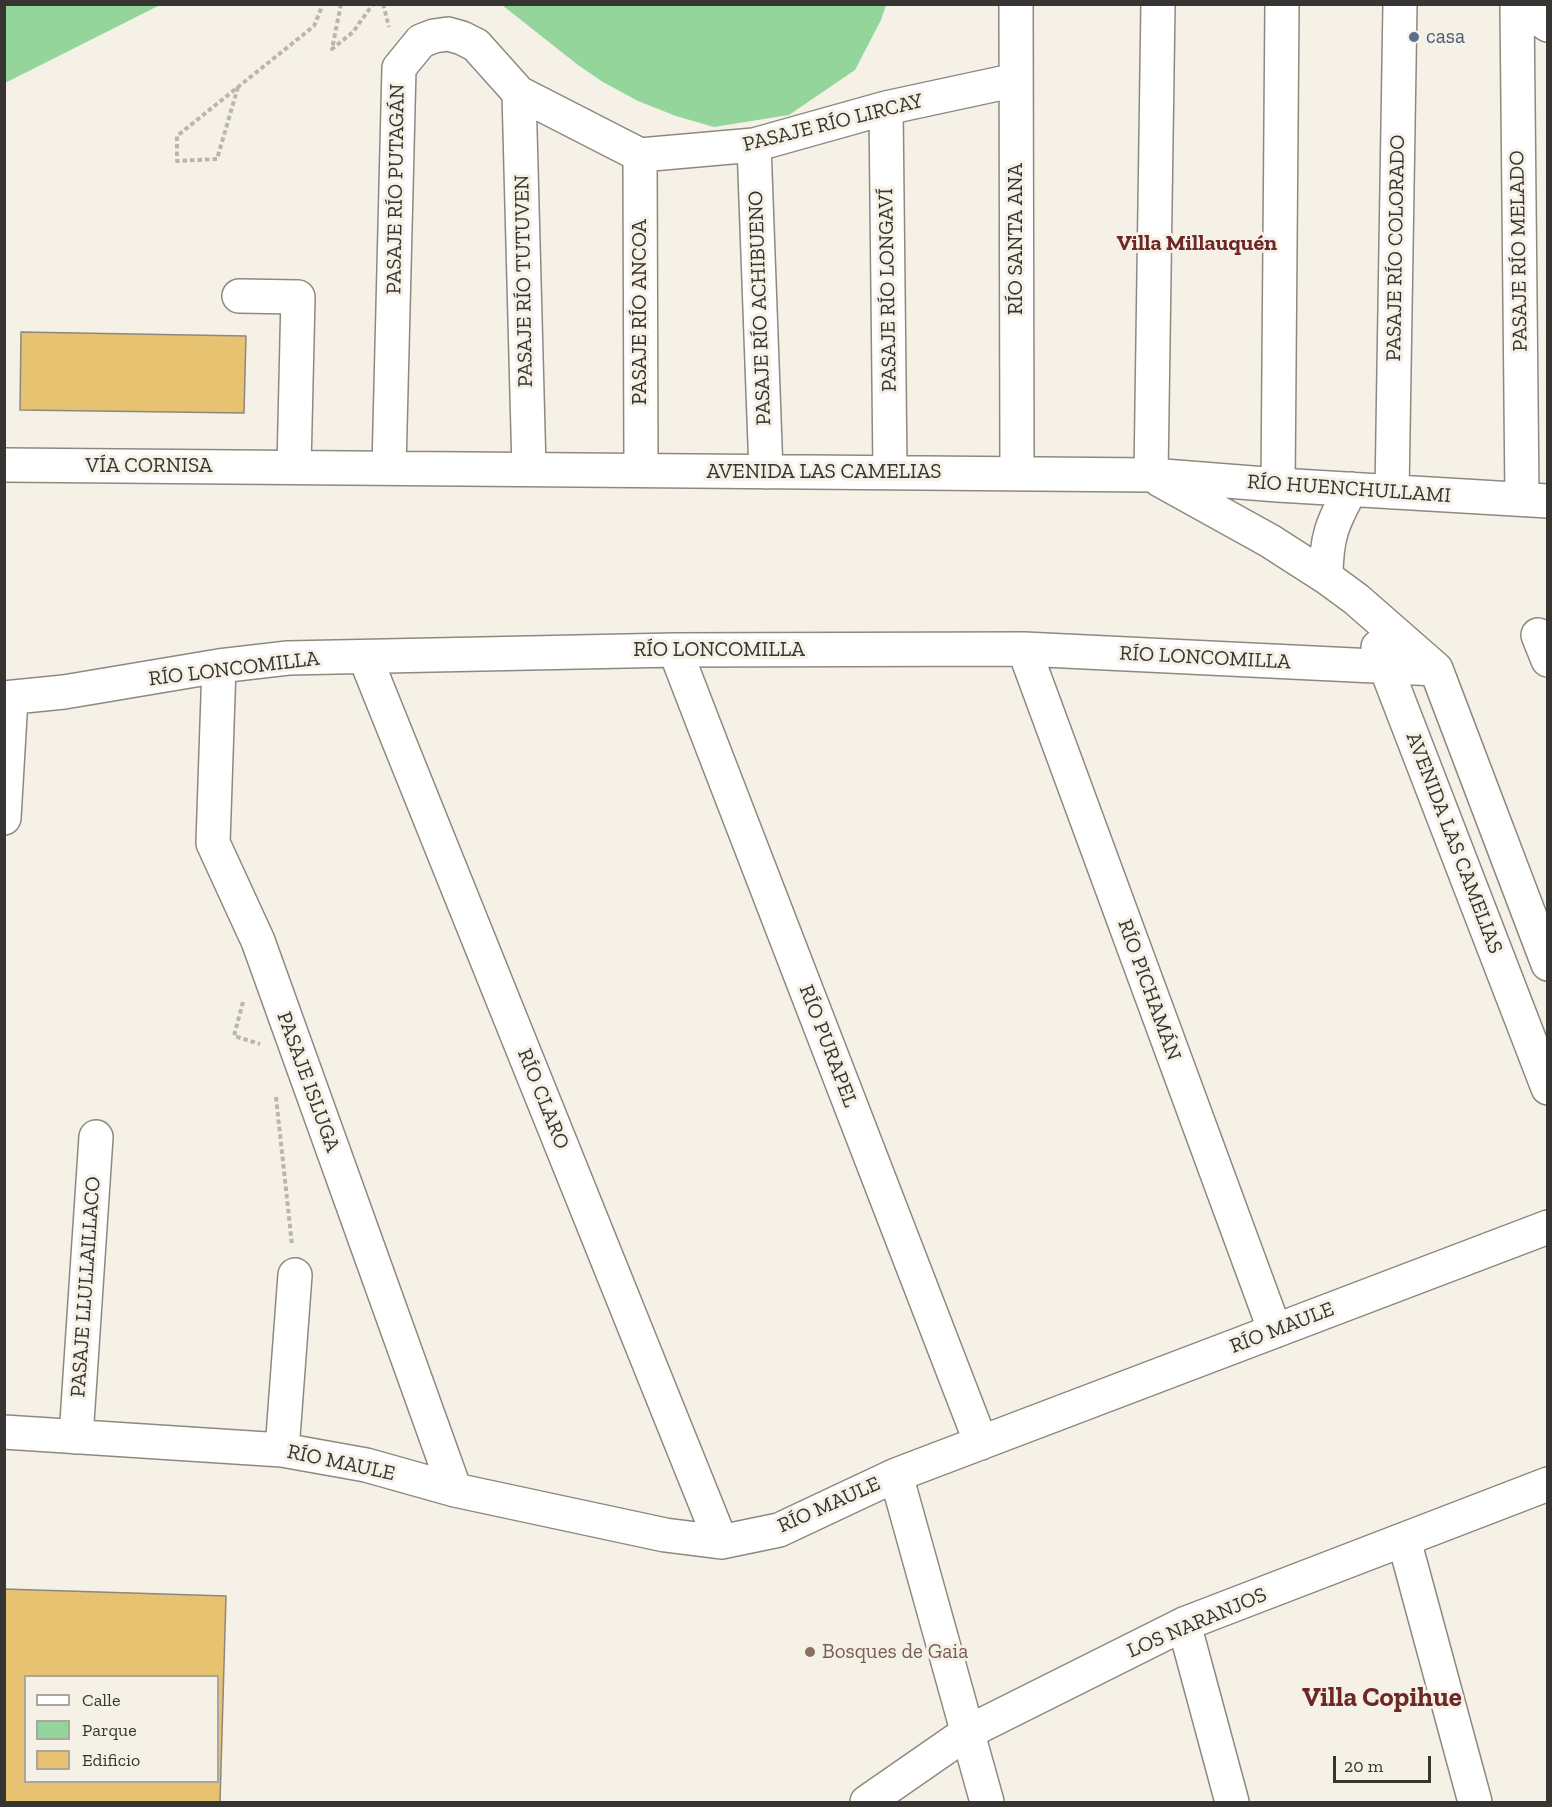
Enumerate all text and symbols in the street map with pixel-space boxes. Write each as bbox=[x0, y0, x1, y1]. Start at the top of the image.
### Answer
place label: casa bbox=[1426, 24, 1465, 50]
marker: casa bbox=[1407, 30, 1421, 44]
street label: PASAJE RÍO PUTAGÁN bbox=[382, 83, 410, 295]
street label: PASAJE RÍO LIRCAY bbox=[740, 88, 926, 158]
street label: PASAJE RÍO COLORADO bbox=[1381, 134, 1411, 362]
street label: PASAJE RÍO MELADO bbox=[1505, 150, 1533, 352]
street label: RÍO SANTA ANA bbox=[1003, 163, 1029, 315]
street label: PASAJE RÍO TUTUVEN bbox=[510, 174, 538, 388]
street label: PASAJE RÍO LONGAVÍ bbox=[874, 188, 902, 392]
street label: PASAJE RÍO ACHIBUENO bbox=[743, 190, 777, 426]
street label: PASAJE RÍO ANCOA bbox=[627, 219, 653, 405]
district label: Villa Millauquén bbox=[1117, 231, 1277, 257]
street label: VÍA CORNISA bbox=[86, 453, 212, 479]
street label: AVENIDA LAS CAMELIAS bbox=[706, 459, 942, 485]
street label: RÍO HUENCHULLAMI bbox=[1246, 469, 1452, 509]
street label: RÍO LONCOMILLA bbox=[633, 637, 805, 663]
street label: RÍO LONCOMILLA bbox=[1119, 641, 1291, 675]
street label: RÍO LONCOMILLA bbox=[147, 646, 321, 692]
street label: AVENIDA LAS CAMELIAS bbox=[1400, 729, 1508, 957]
street label: RÍO PICHAMÁN bbox=[1112, 916, 1186, 1064]
street label: RÍO PURAPEL bbox=[793, 981, 863, 1111]
street label: PASAJE ISLUGA bbox=[271, 1008, 345, 1156]
street label: RÍO CLARO bbox=[511, 1045, 575, 1153]
street label: PASAJE LLULLAILLACO bbox=[66, 1176, 106, 1398]
street label: RÍO MAULE bbox=[1226, 1297, 1338, 1359]
street label: RÍO MAULE bbox=[285, 1439, 397, 1487]
street label: RÍO MAULE bbox=[774, 1471, 884, 1539]
street label: LOS NARANJOS bbox=[1123, 1582, 1271, 1664]
place label: Bosques de Gaia bbox=[822, 1639, 968, 1665]
marker: Bosques de Gaia bbox=[803, 1645, 817, 1659]
legend bbox=[24, 1675, 219, 1783]
district label: Villa Copihue bbox=[1302, 1682, 1462, 1714]
text: Calle bbox=[82, 1689, 120, 1711]
text: Parque bbox=[82, 1719, 137, 1741]
scale bar bbox=[1336, 1744, 1434, 1782]
text: Edificio bbox=[82, 1749, 140, 1771]
text: 20 m bbox=[1344, 1755, 1383, 1777]

